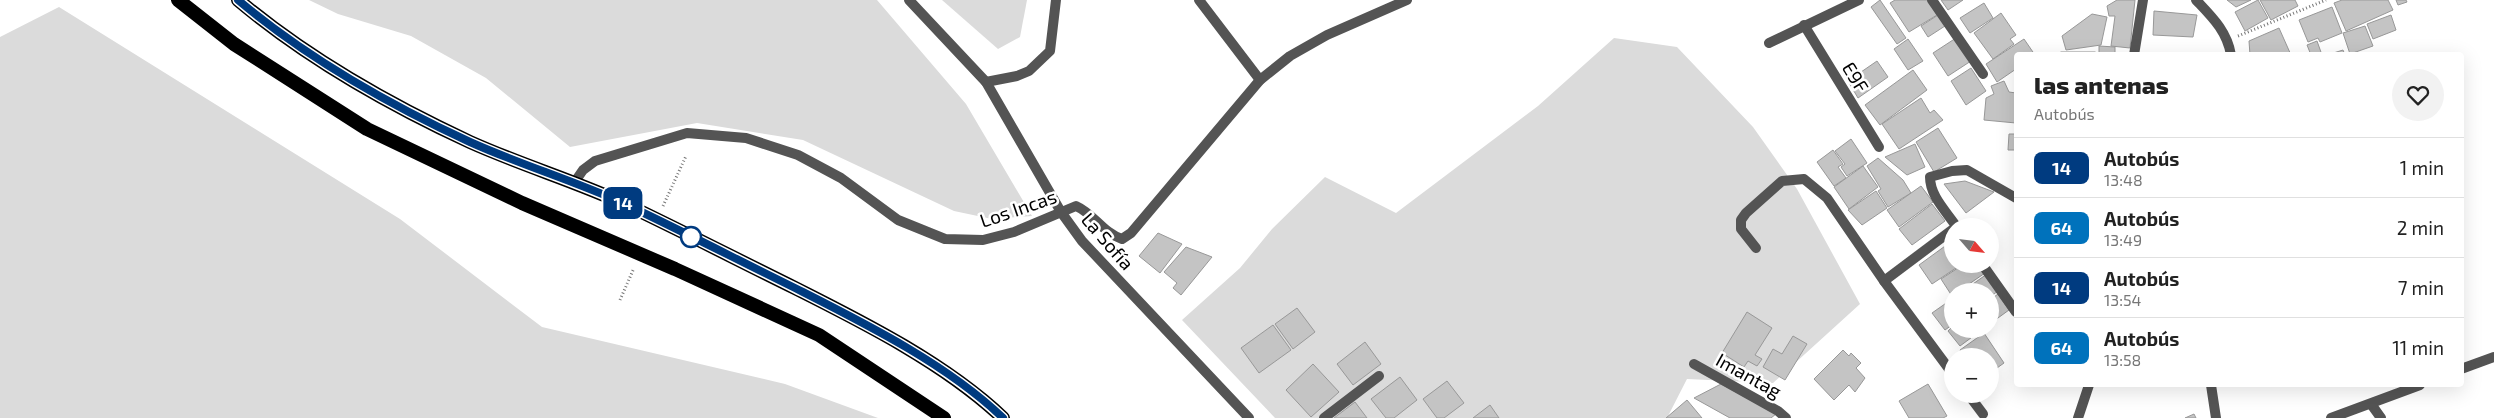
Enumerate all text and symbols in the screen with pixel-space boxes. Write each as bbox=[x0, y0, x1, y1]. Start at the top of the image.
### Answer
street label: E9F bbox=[1838, 57, 1874, 97]
button: heart bbox=[2392, 69, 2444, 121]
text: las antenas bbox=[2034, 70, 2169, 99]
text: Autobús bbox=[2034, 104, 2095, 123]
text: Autobús bbox=[2104, 147, 2179, 170]
text: 1 min bbox=[2400, 156, 2444, 179]
text: 14 bbox=[2052, 157, 2071, 179]
text: 13:48 bbox=[2104, 170, 2143, 189]
street label: Los Incas bbox=[977, 184, 1059, 232]
line badge: 14 bbox=[600, 187, 646, 219]
text: 14 bbox=[613, 192, 633, 214]
text: Autobús bbox=[2104, 207, 2179, 230]
street label: La Sofía bbox=[1077, 208, 1139, 274]
text: 2 min bbox=[2397, 216, 2444, 239]
text: 64 bbox=[2050, 217, 2073, 239]
north arrow bbox=[1944, 218, 1999, 272]
map controls bbox=[1944, 218, 1999, 403]
unlabelled marker bbox=[680, 226, 702, 248]
text: 13:49 bbox=[2104, 230, 2142, 249]
text: Autobús bbox=[2104, 267, 2179, 290]
text: 7 min bbox=[2398, 276, 2444, 299]
text: 14 bbox=[2052, 277, 2071, 299]
button: + bbox=[1944, 283, 1999, 338]
text: 13:54 bbox=[2104, 290, 2141, 309]
text: Autobús bbox=[2104, 327, 2179, 350]
text: 11 min bbox=[2392, 336, 2444, 359]
text: 64 bbox=[2050, 337, 2073, 359]
street label: Imantag bbox=[1712, 348, 1786, 403]
button: − bbox=[1944, 348, 1999, 403]
text: 13:58 bbox=[2104, 350, 2141, 369]

